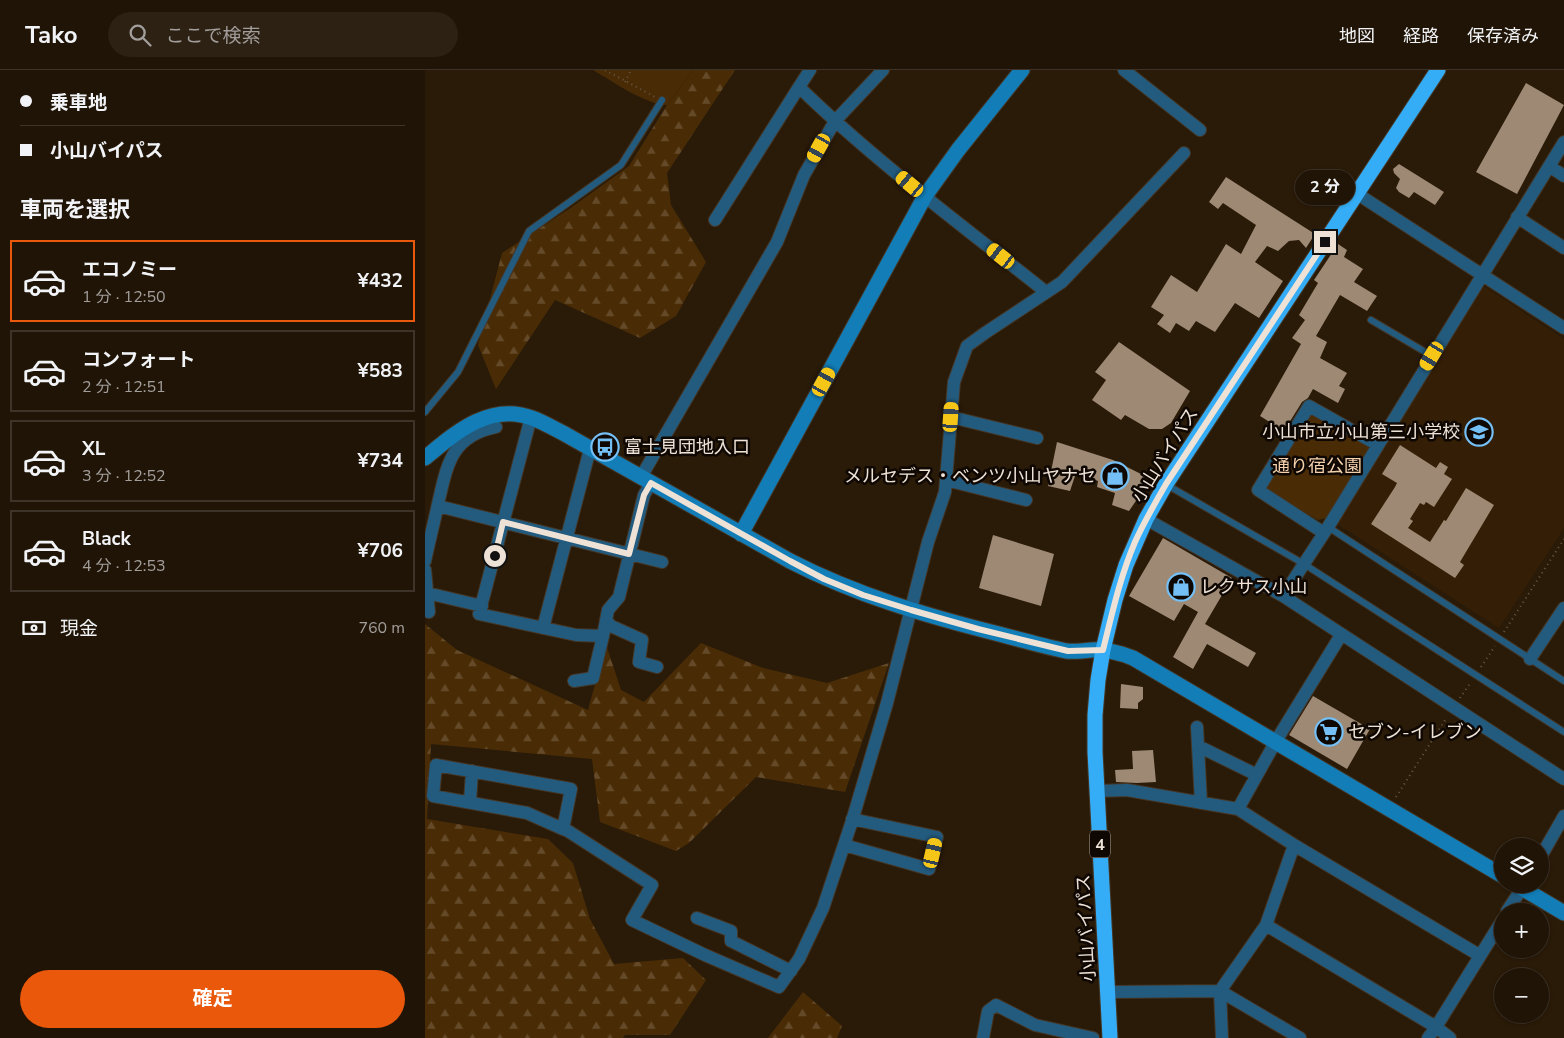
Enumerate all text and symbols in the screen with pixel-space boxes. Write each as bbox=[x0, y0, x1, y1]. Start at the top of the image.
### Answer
search box bbox=[108, 12, 458, 57]
text: Tako bbox=[25, 19, 78, 51]
icon: search bbox=[126, 21, 154, 49]
text: ここで検索 bbox=[166, 23, 261, 49]
text: 地図 bbox=[1339, 24, 1375, 48]
text: 経路 bbox=[1403, 24, 1439, 48]
text: 保存済み bbox=[1467, 24, 1539, 48]
text: 乗車地 bbox=[50, 90, 107, 116]
car bbox=[805, 131, 832, 165]
text: 小山バイパス bbox=[50, 138, 164, 164]
car bbox=[893, 169, 926, 199]
callout: 2 分 bbox=[1295, 170, 1355, 204]
text: 2 分 bbox=[1310, 176, 1340, 198]
text: 車両を選択 bbox=[20, 195, 130, 225]
route end bbox=[1314, 231, 1336, 253]
car bbox=[984, 241, 1017, 271]
text: エコノミー bbox=[82, 257, 177, 283]
icon: car bbox=[22, 259, 67, 304]
text: ¥432 bbox=[357, 268, 403, 294]
text: 1 分 · 12:50 bbox=[82, 286, 166, 308]
car bbox=[1417, 339, 1446, 373]
text: コンフォート bbox=[82, 347, 195, 373]
icon: car bbox=[22, 349, 67, 394]
text: ¥583 bbox=[357, 358, 403, 384]
car bbox=[810, 365, 837, 399]
text: 2 分 · 12:51 bbox=[82, 376, 166, 398]
car bbox=[942, 402, 959, 432]
street label: 小山バイパス bbox=[1126, 403, 1204, 507]
school or university icon: 小山市立小山第三小学校 bbox=[1464, 417, 1494, 447]
place label: 小山市立小山第三小学校 bbox=[1262, 420, 1460, 444]
bus stop icon: 富士見団地入口 bbox=[590, 432, 620, 462]
place label: 富士見団地入口 bbox=[624, 435, 750, 459]
text: XL bbox=[82, 436, 105, 462]
icon: car bbox=[22, 439, 67, 484]
text: ¥734 bbox=[357, 448, 403, 474]
park label: 通り宿公園 bbox=[1272, 454, 1362, 478]
shop icon: メルセデス・ベンツ小山ヤナセ bbox=[1100, 461, 1130, 491]
place label: メルセデス・ベンツ小山ヤナセ bbox=[844, 464, 1096, 488]
text: 3 分 · 12:52 bbox=[82, 465, 166, 487]
text: Black bbox=[82, 526, 131, 552]
icon: car bbox=[22, 529, 67, 574]
text: ¥706 bbox=[357, 538, 403, 564]
route start bbox=[484, 545, 506, 567]
text: 4 分 · 12:53 bbox=[82, 555, 166, 577]
shop icon: レクサス小山 bbox=[1166, 572, 1196, 602]
place label: レクサス小山 bbox=[1200, 575, 1308, 599]
icon: cash bbox=[20, 614, 48, 642]
text: 現金 bbox=[60, 616, 98, 642]
text: 760 m bbox=[358, 617, 405, 639]
supermarket icon: セブン-イレブン bbox=[1314, 717, 1344, 747]
place label: セブン-イレブン bbox=[1348, 720, 1482, 744]
road number: 4 bbox=[1090, 831, 1110, 858]
car bbox=[922, 837, 943, 869]
map controls bbox=[1494, 838, 1549, 1023]
button: layers bbox=[1494, 838, 1549, 893]
street label: 小山バイパス bbox=[1071, 874, 1101, 982]
button: + bbox=[1494, 903, 1549, 958]
button: − bbox=[1494, 968, 1549, 1023]
button: 確定 bbox=[20, 970, 405, 1028]

